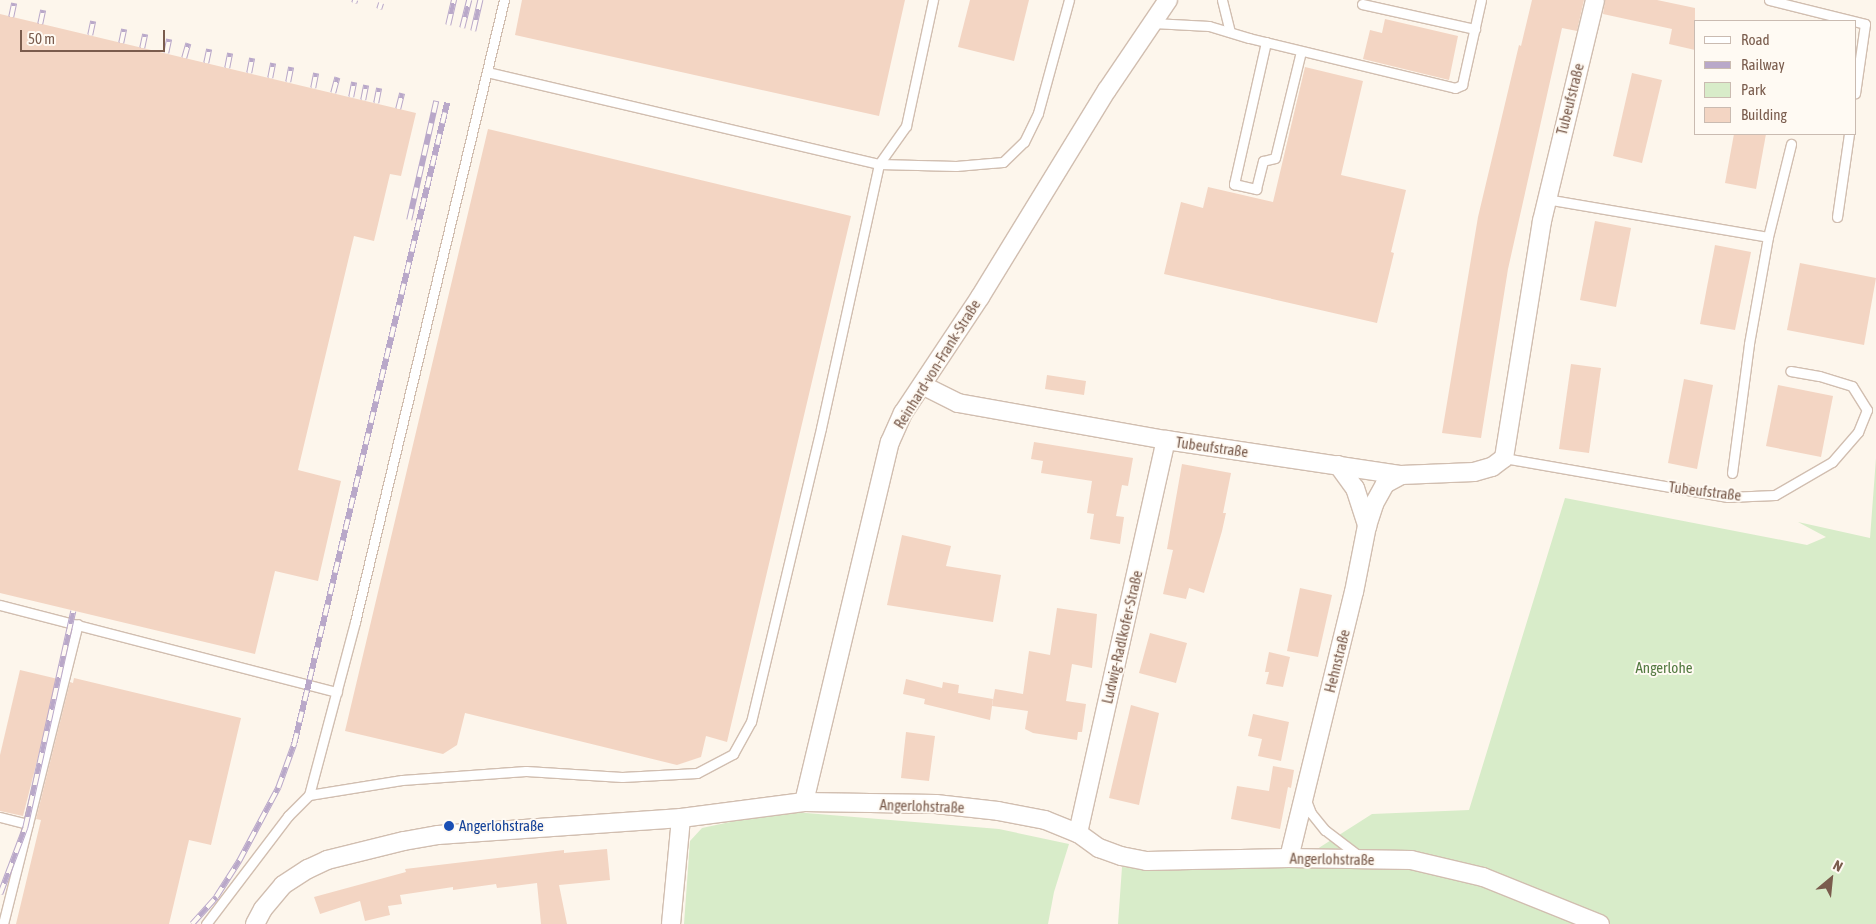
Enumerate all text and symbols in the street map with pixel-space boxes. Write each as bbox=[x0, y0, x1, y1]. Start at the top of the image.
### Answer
scale bar bbox=[22, 20, 168, 52]
legend bbox=[1694, 20, 1856, 135]
text: 50 m bbox=[28, 30, 55, 47]
text: Road bbox=[1741, 31, 1770, 48]
text: Railway bbox=[1741, 56, 1785, 73]
street label: Tubeufstraße bbox=[1552, 61, 1588, 137]
text: Park bbox=[1741, 81, 1766, 98]
text: Building bbox=[1741, 106, 1787, 123]
street label: Reinhard-von-Frank-Straße bbox=[890, 296, 984, 432]
street label: Tubeufstraße bbox=[1175, 433, 1249, 461]
street label: Tubeufstraße bbox=[1668, 478, 1742, 504]
street label: Ludwig-Radlkofer-Straße bbox=[1098, 569, 1146, 705]
street label: Hehnstraße bbox=[1320, 627, 1354, 695]
park label: Angerlohe bbox=[1636, 659, 1692, 677]
street label: Angerlohstraße bbox=[879, 796, 965, 816]
place label: Angerlohstraße bbox=[459, 817, 544, 835]
marker: Angerlohstraße bbox=[443, 820, 455, 832]
street label: Angerlohstraße bbox=[1289, 849, 1375, 869]
north arrow bbox=[1806, 854, 1856, 904]
text: N bbox=[1831, 857, 1845, 875]

